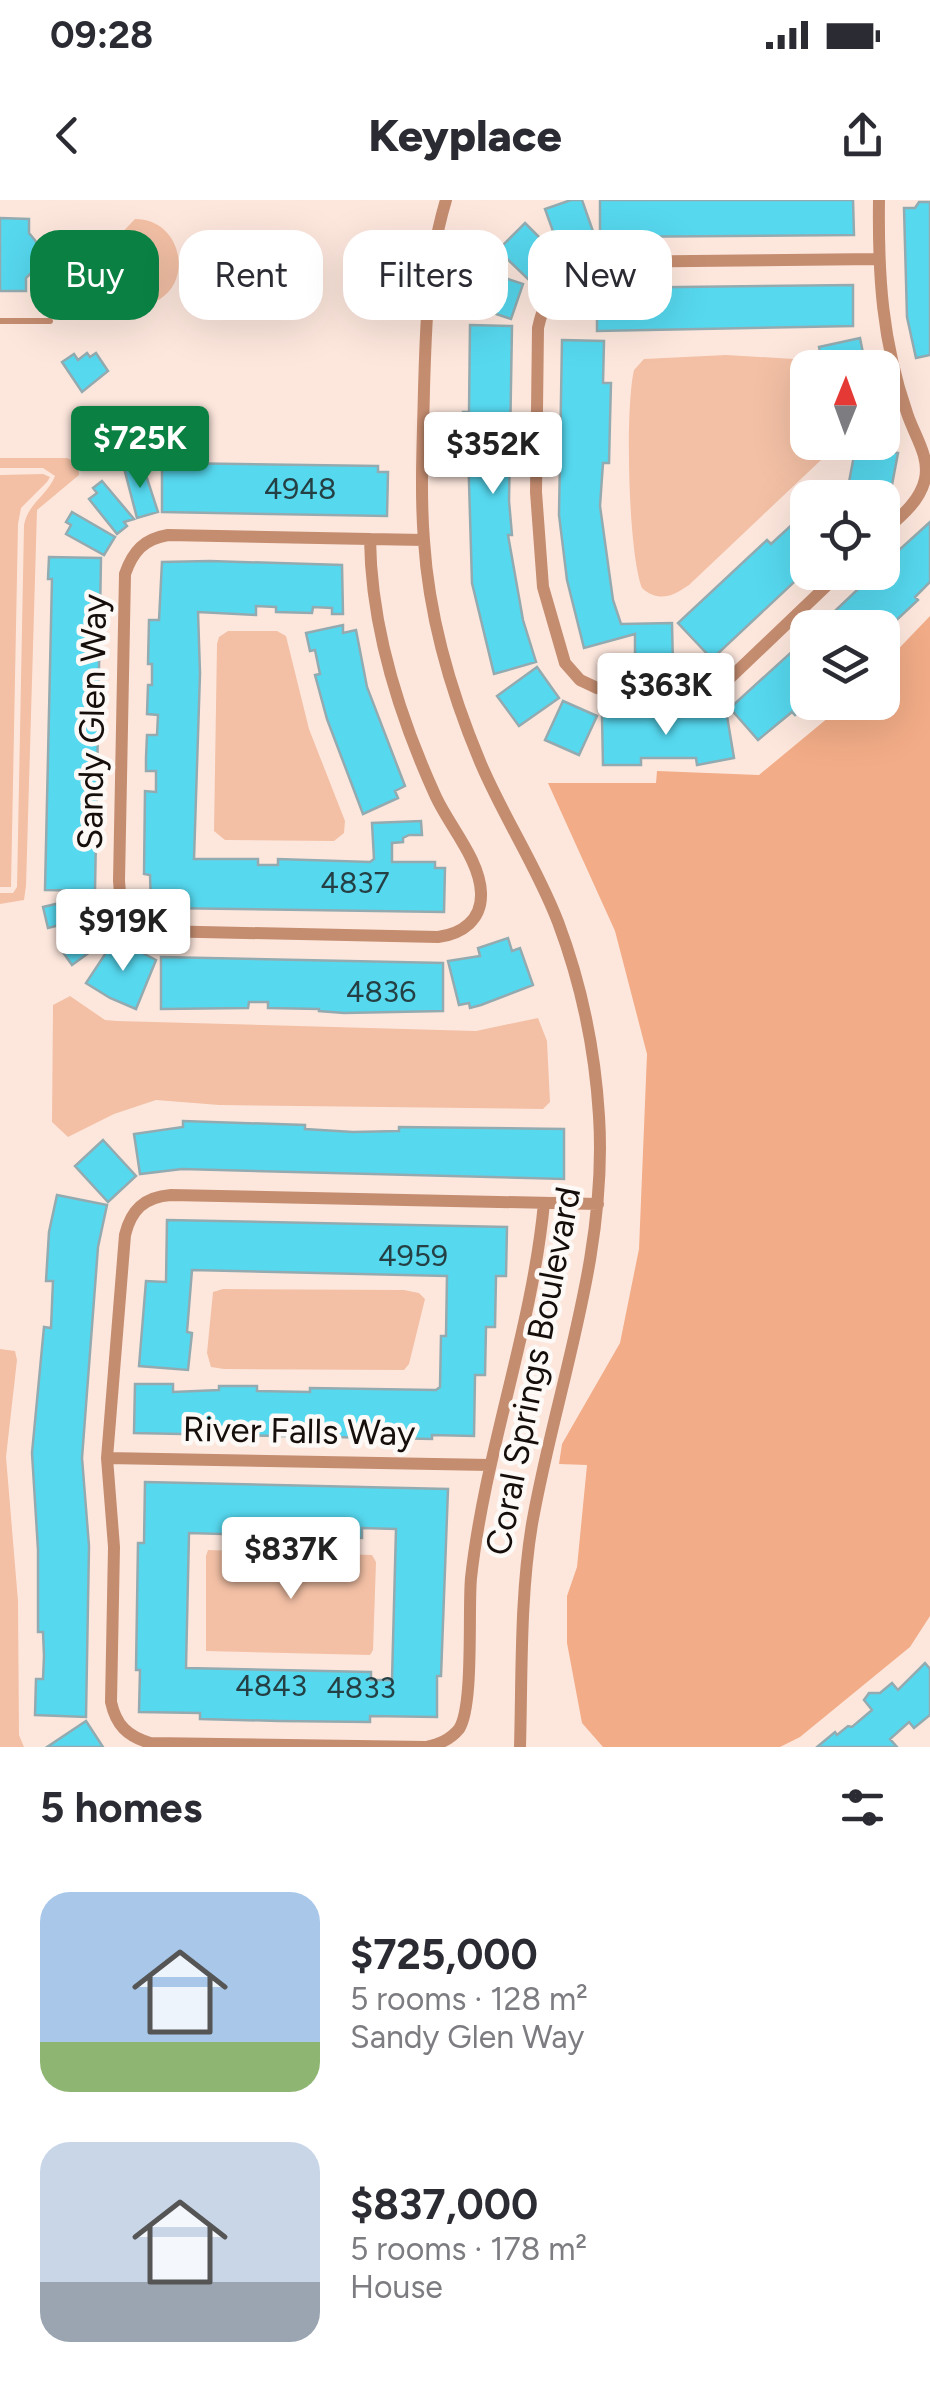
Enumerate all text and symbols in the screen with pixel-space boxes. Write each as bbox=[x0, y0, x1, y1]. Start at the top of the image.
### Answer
text: 09:28 bbox=[50, 12, 153, 58]
icon: back bbox=[40, 108, 95, 163]
text: Keyplace bbox=[368, 108, 562, 162]
icon: share bbox=[835, 108, 890, 163]
chip: Buy bbox=[30, 230, 159, 320]
chip: Rent bbox=[179, 230, 323, 320]
chip: Filters bbox=[343, 230, 508, 320]
chip: New bbox=[528, 230, 672, 320]
north arrow bbox=[790, 350, 900, 460]
map controls bbox=[790, 350, 900, 720]
pin: $725K bbox=[70, 406, 210, 491]
pin: $352K bbox=[423, 412, 563, 497]
text: $725K bbox=[93, 419, 187, 457]
text: $352K bbox=[446, 425, 540, 463]
house number: 4948 bbox=[264, 470, 336, 507]
button: locate bbox=[790, 480, 900, 590]
street label: Sandy Glen Way bbox=[69, 593, 115, 850]
button: layers bbox=[790, 610, 900, 720]
pin: $363K bbox=[596, 653, 736, 738]
text: $363K bbox=[619, 666, 713, 704]
house number: 4837 bbox=[320, 864, 390, 901]
pin: $919K bbox=[53, 889, 193, 974]
text: $919K bbox=[78, 902, 168, 940]
house number: 4836 bbox=[346, 973, 416, 1010]
street label: Coral Springs Boulevard bbox=[477, 1183, 589, 1559]
house number: 4959 bbox=[378, 1237, 448, 1274]
street label: River Falls Way bbox=[182, 1408, 416, 1454]
pin: $837K bbox=[221, 1517, 361, 1602]
text: $837K bbox=[244, 1530, 338, 1568]
house number: 4843 bbox=[235, 1667, 307, 1704]
house number: 4833 bbox=[326, 1669, 396, 1706]
icon: filters bbox=[835, 1780, 890, 1835]
text: 5 homes bbox=[40, 1782, 202, 1833]
text: $725,000 bbox=[350, 1929, 538, 1980]
icon: home bbox=[120, 1932, 240, 2052]
text: 5 rooms · 128 m² bbox=[350, 1980, 588, 2018]
text: Sandy Glen Way bbox=[350, 2018, 584, 2056]
text: $837,000 bbox=[350, 2179, 538, 2230]
icon: home bbox=[120, 2182, 240, 2302]
text: 5 rooms · 178 m² bbox=[350, 2230, 587, 2268]
text: House bbox=[350, 2268, 443, 2306]

